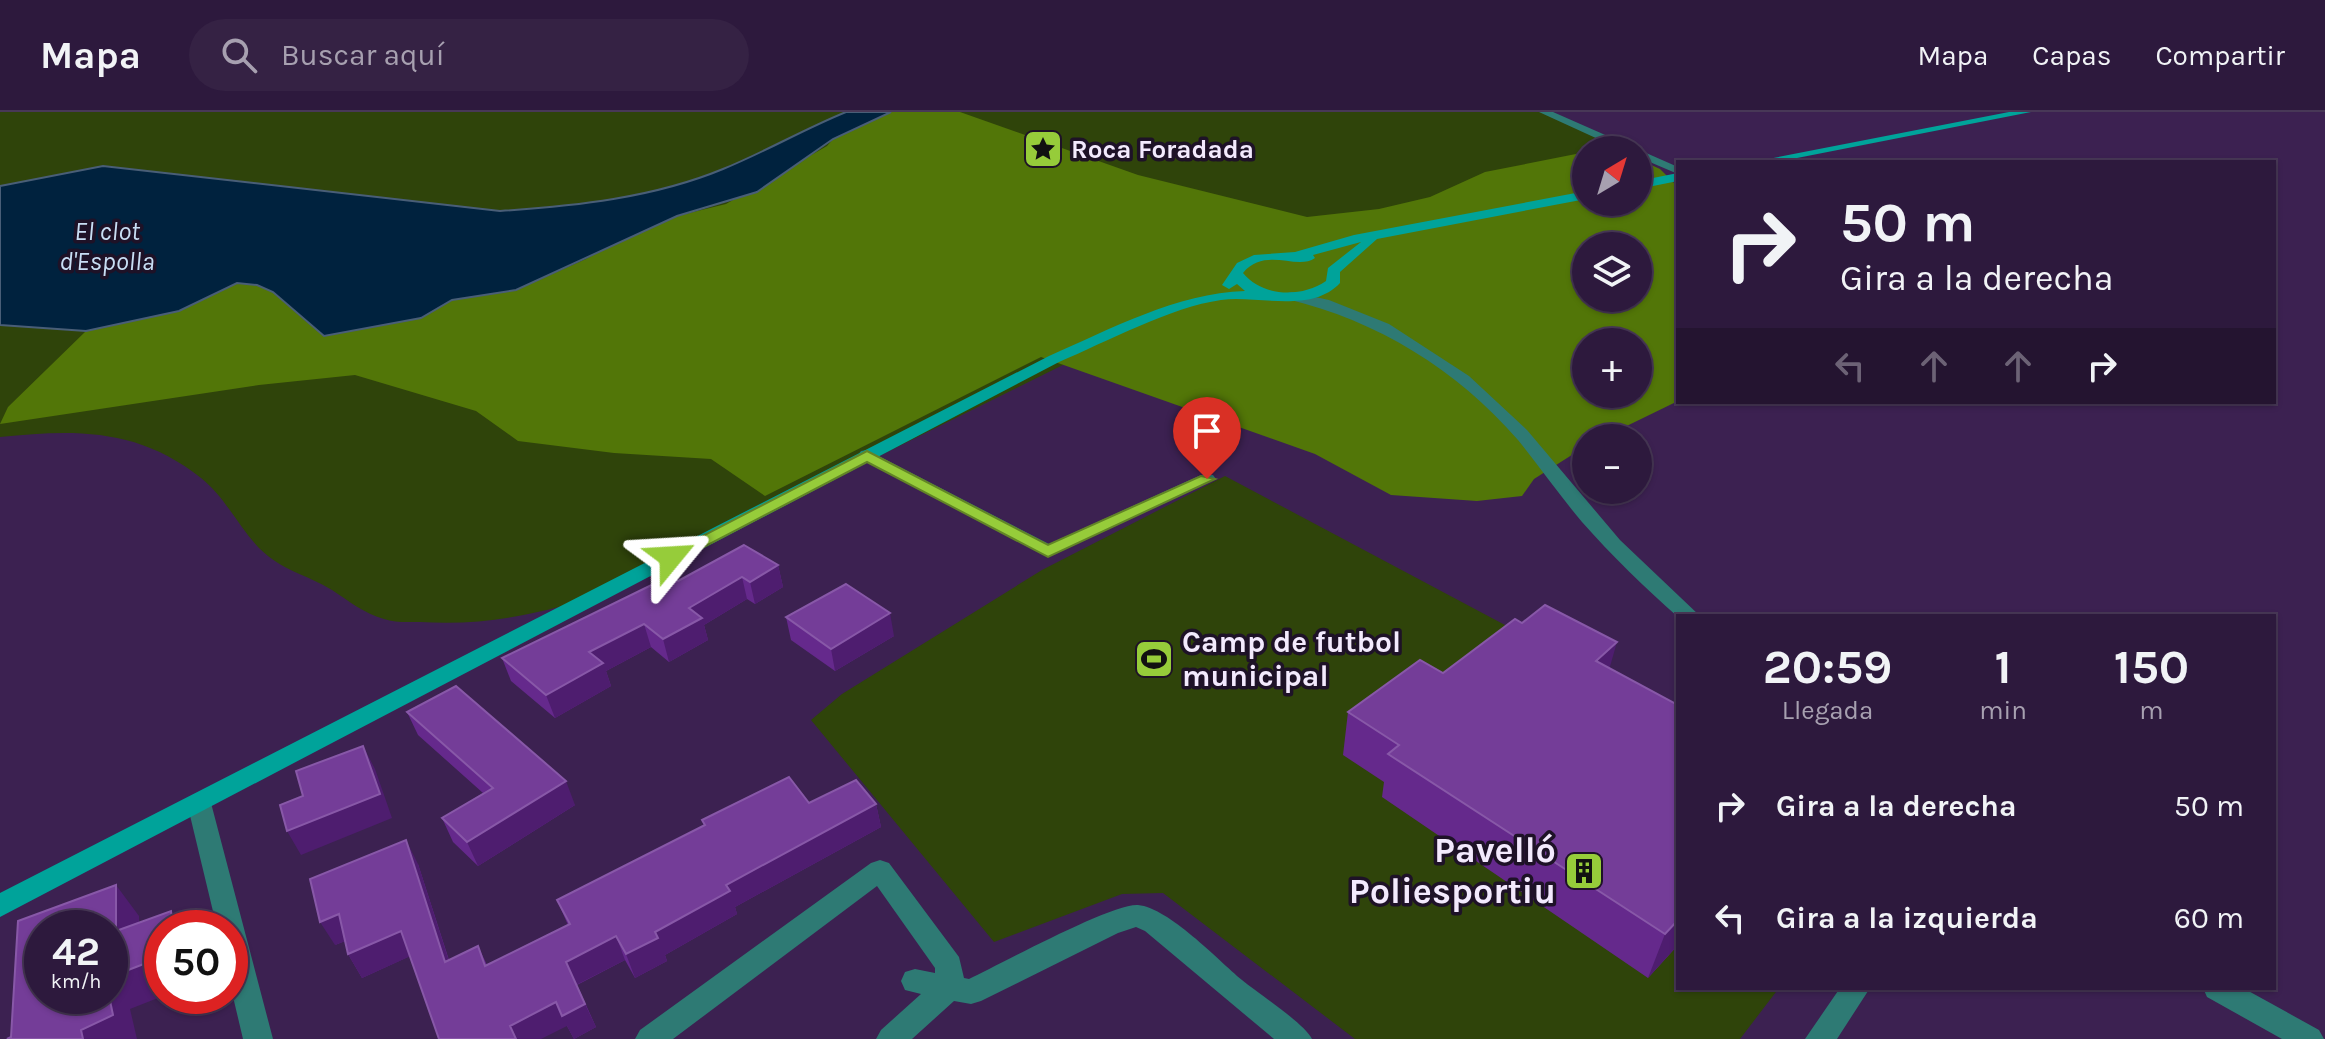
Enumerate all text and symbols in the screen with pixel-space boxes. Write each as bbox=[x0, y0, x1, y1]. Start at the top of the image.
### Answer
search box bbox=[189, 19, 749, 91]
text: Mapa bbox=[40, 33, 141, 78]
icon: search bbox=[217, 33, 261, 77]
text: Buscar aquí bbox=[281, 37, 445, 73]
text: Mapa bbox=[1917, 39, 1988, 72]
text: Capas bbox=[2032, 39, 2111, 72]
text: Compartir bbox=[2155, 39, 2285, 72]
place icon: Roca Foradada bbox=[1022, 128, 1064, 170]
place label: Roca Foradada bbox=[1071, 134, 1254, 165]
north arrow bbox=[1572, 136, 1652, 216]
map controls bbox=[1572, 136, 1652, 504]
text: 50 m bbox=[1840, 190, 1975, 255]
icon: right bbox=[1708, 192, 1812, 296]
water label: El clot d'Espolla bbox=[59, 216, 155, 277]
button: layers bbox=[1572, 232, 1652, 312]
text: Gira a la derecha bbox=[1840, 257, 2114, 299]
button: + bbox=[1572, 328, 1652, 408]
icon: left bbox=[1828, 344, 1872, 388]
icon: ahead bbox=[1912, 344, 1956, 388]
icon: ahead bbox=[1996, 344, 2040, 388]
icon: right bbox=[2080, 344, 2124, 388]
pin bbox=[1173, 397, 1241, 479]
icon: arrive bbox=[1185, 409, 1229, 453]
button: − bbox=[1572, 424, 1652, 504]
position arrow bbox=[629, 515, 713, 599]
place label: Camp de futbol municipal bbox=[1182, 624, 1401, 694]
sports icon: Camp de futbol municipal bbox=[1133, 638, 1175, 680]
text: 20:59 bbox=[1763, 639, 1892, 695]
text: 1 bbox=[1995, 639, 2012, 695]
text: 150 bbox=[2114, 639, 2189, 695]
text: Llegada bbox=[1782, 695, 1873, 726]
text: min bbox=[1979, 695, 2027, 726]
text: m bbox=[2139, 695, 2164, 726]
icon: right bbox=[1708, 784, 1752, 828]
text: Gira a la derecha bbox=[1776, 788, 2017, 824]
text: 50 m bbox=[2174, 788, 2244, 824]
place label: Pavelló Poliesportiu bbox=[1349, 829, 1556, 912]
building icon: Pavelló Poliesportiu bbox=[1563, 850, 1605, 892]
icon: left bbox=[1708, 896, 1752, 940]
text: Gira a la izquierda bbox=[1776, 900, 2038, 936]
text: 60 m bbox=[2174, 900, 2244, 936]
speed limit sign: 50 bbox=[144, 910, 248, 1014]
text: 42 bbox=[52, 928, 100, 975]
text: km/h bbox=[51, 970, 101, 993]

